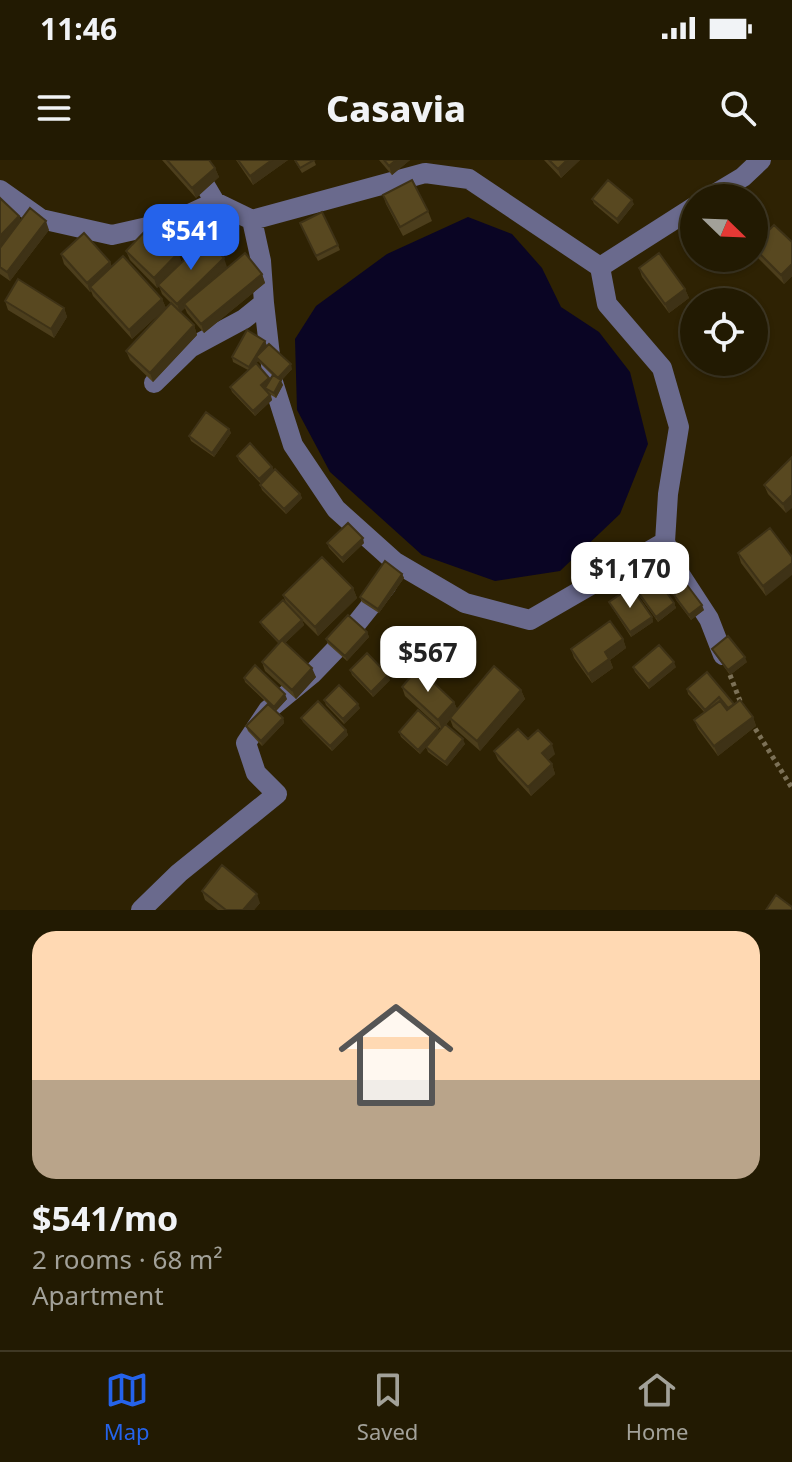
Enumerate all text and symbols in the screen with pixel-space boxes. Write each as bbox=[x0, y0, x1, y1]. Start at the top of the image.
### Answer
text: 11:46 bbox=[40, 8, 117, 49]
text: Casavia bbox=[326, 84, 466, 133]
icon: menu bbox=[32, 86, 76, 130]
icon: search bbox=[716, 86, 760, 130]
north arrow bbox=[680, 184, 768, 272]
map controls bbox=[680, 184, 768, 376]
pin: $541 bbox=[144, 204, 238, 272]
text: $541 bbox=[161, 212, 221, 248]
button: locate bbox=[680, 288, 768, 376]
pin: $1,170 bbox=[565, 542, 695, 610]
text: $1,170 bbox=[589, 550, 671, 586]
pin: $567 bbox=[381, 626, 475, 694]
text: $567 bbox=[398, 634, 458, 670]
icon: home bbox=[324, 983, 468, 1127]
text: $541/mo bbox=[32, 1195, 178, 1241]
text: 2 rooms · 68 m² bbox=[32, 1241, 222, 1277]
text: Apartment bbox=[32, 1277, 164, 1313]
tab: Map bbox=[104, 1368, 150, 1446]
tab: Saved bbox=[357, 1368, 418, 1446]
tab: Home bbox=[626, 1368, 688, 1446]

